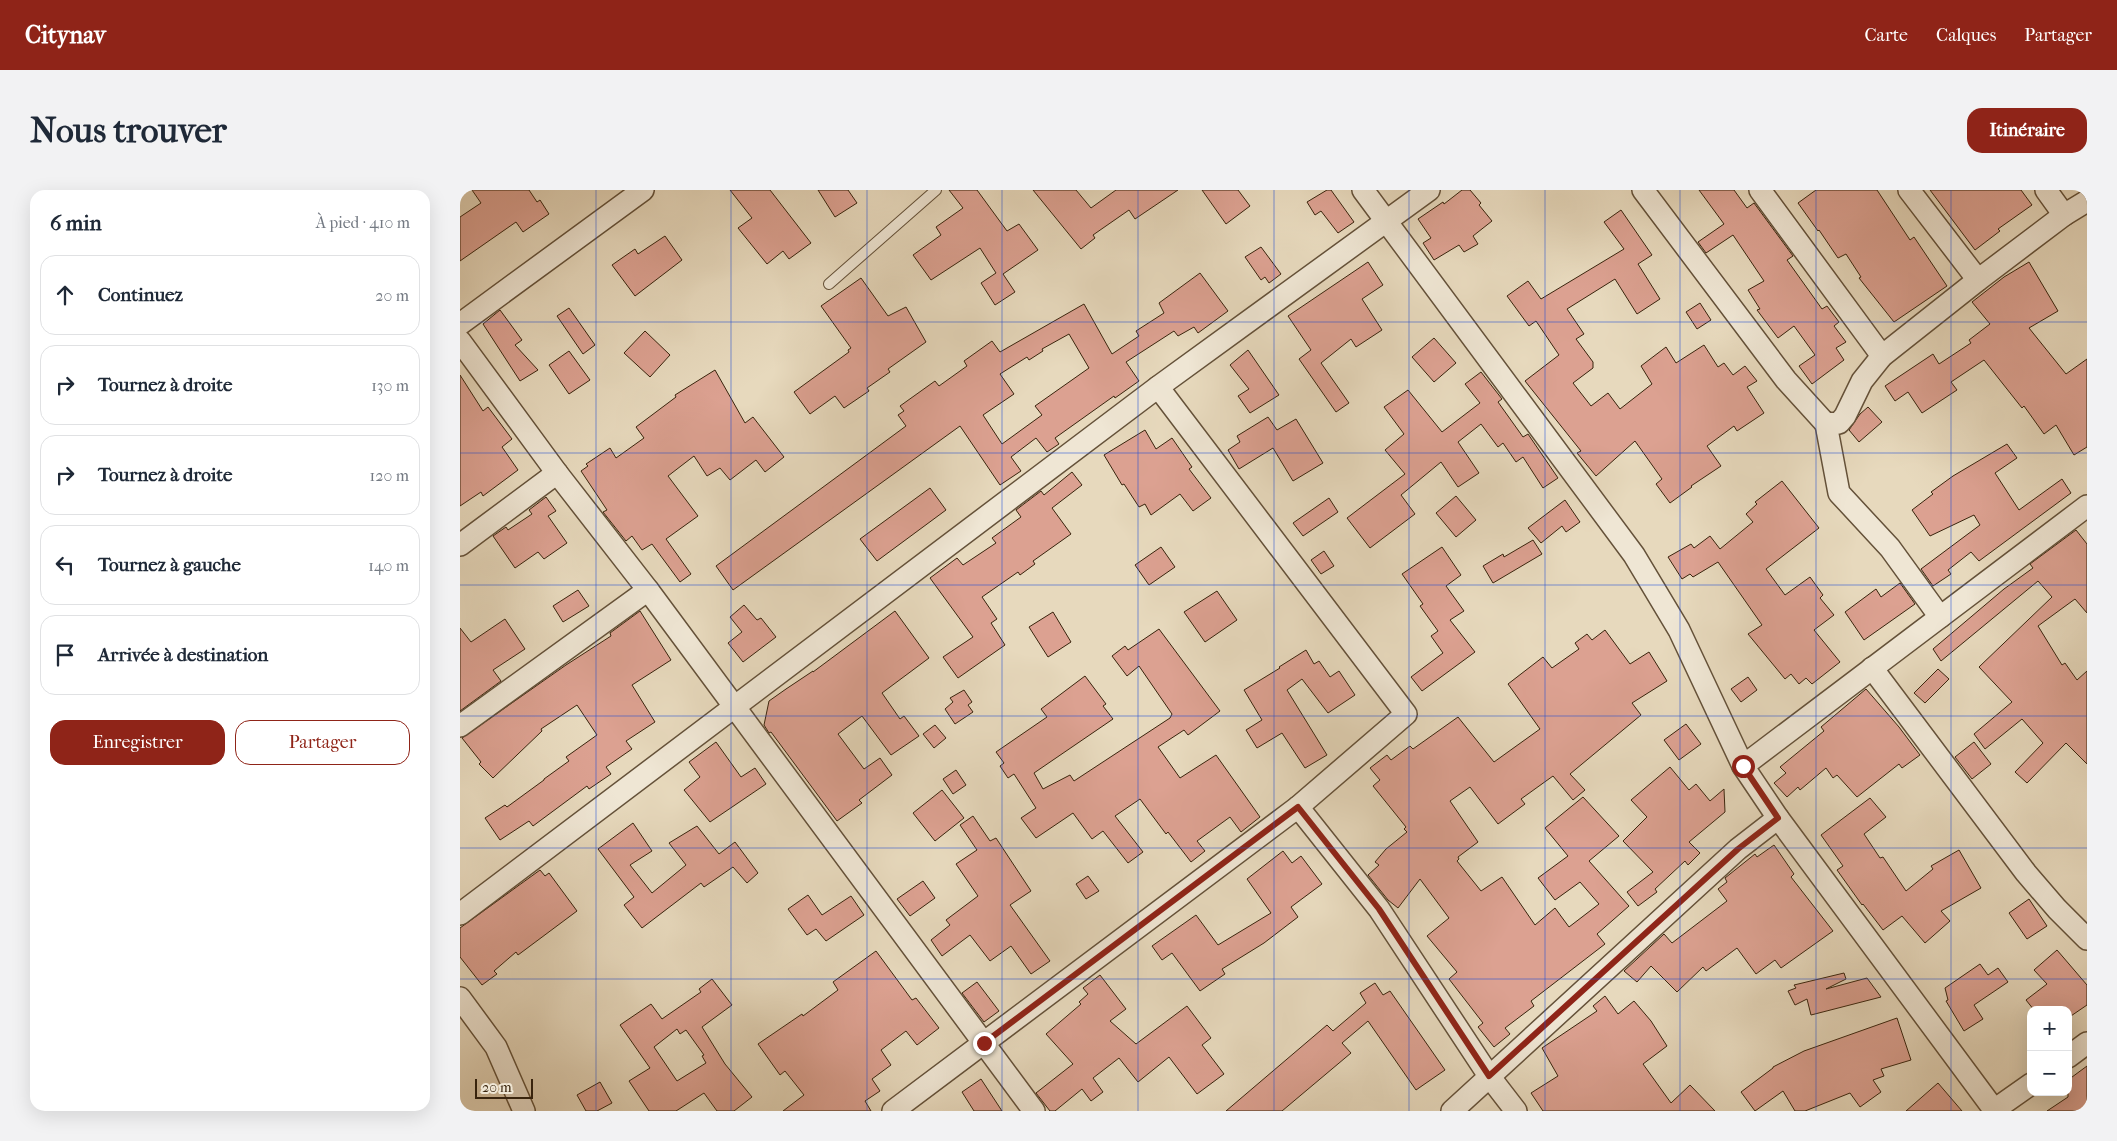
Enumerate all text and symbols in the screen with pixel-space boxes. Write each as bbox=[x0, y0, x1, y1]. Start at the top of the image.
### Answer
text: Citynav bbox=[25, 21, 106, 49]
text: Carte bbox=[1865, 25, 1908, 46]
text: Calques bbox=[1936, 25, 1996, 46]
text: Partager bbox=[2024, 25, 2092, 46]
button: Itinéraire bbox=[1967, 108, 2087, 153]
text: Nous trouver bbox=[30, 110, 227, 151]
text: 6 min bbox=[50, 211, 102, 235]
text: À pied · 410 m bbox=[316, 213, 410, 232]
icon: ahead bbox=[51, 281, 79, 309]
text: Continuez bbox=[98, 284, 183, 306]
text: 20 m bbox=[375, 286, 409, 305]
icon: right bbox=[51, 371, 79, 399]
text: Tournez à droite bbox=[98, 374, 232, 396]
text: 130 m bbox=[371, 376, 409, 395]
icon: right bbox=[51, 461, 79, 489]
text: Tournez à droite bbox=[98, 464, 232, 486]
text: 120 m bbox=[370, 466, 409, 485]
icon: left bbox=[51, 551, 79, 579]
text: Tournez à gauche bbox=[98, 554, 241, 576]
text: 140 m bbox=[368, 556, 409, 575]
icon: arrive bbox=[51, 641, 79, 669]
text: Arrivée à destination bbox=[98, 644, 268, 666]
button: Enregistrer bbox=[50, 720, 225, 765]
button: Partager bbox=[235, 720, 410, 765]
route start bbox=[1732, 755, 1755, 778]
map controls bbox=[2027, 1006, 2072, 1096]
button: + bbox=[2027, 1006, 2072, 1051]
route end bbox=[973, 1032, 996, 1055]
button: − bbox=[2027, 1051, 2072, 1096]
scale bar bbox=[475, 1076, 532, 1099]
text: 20 m bbox=[482, 1079, 512, 1096]

